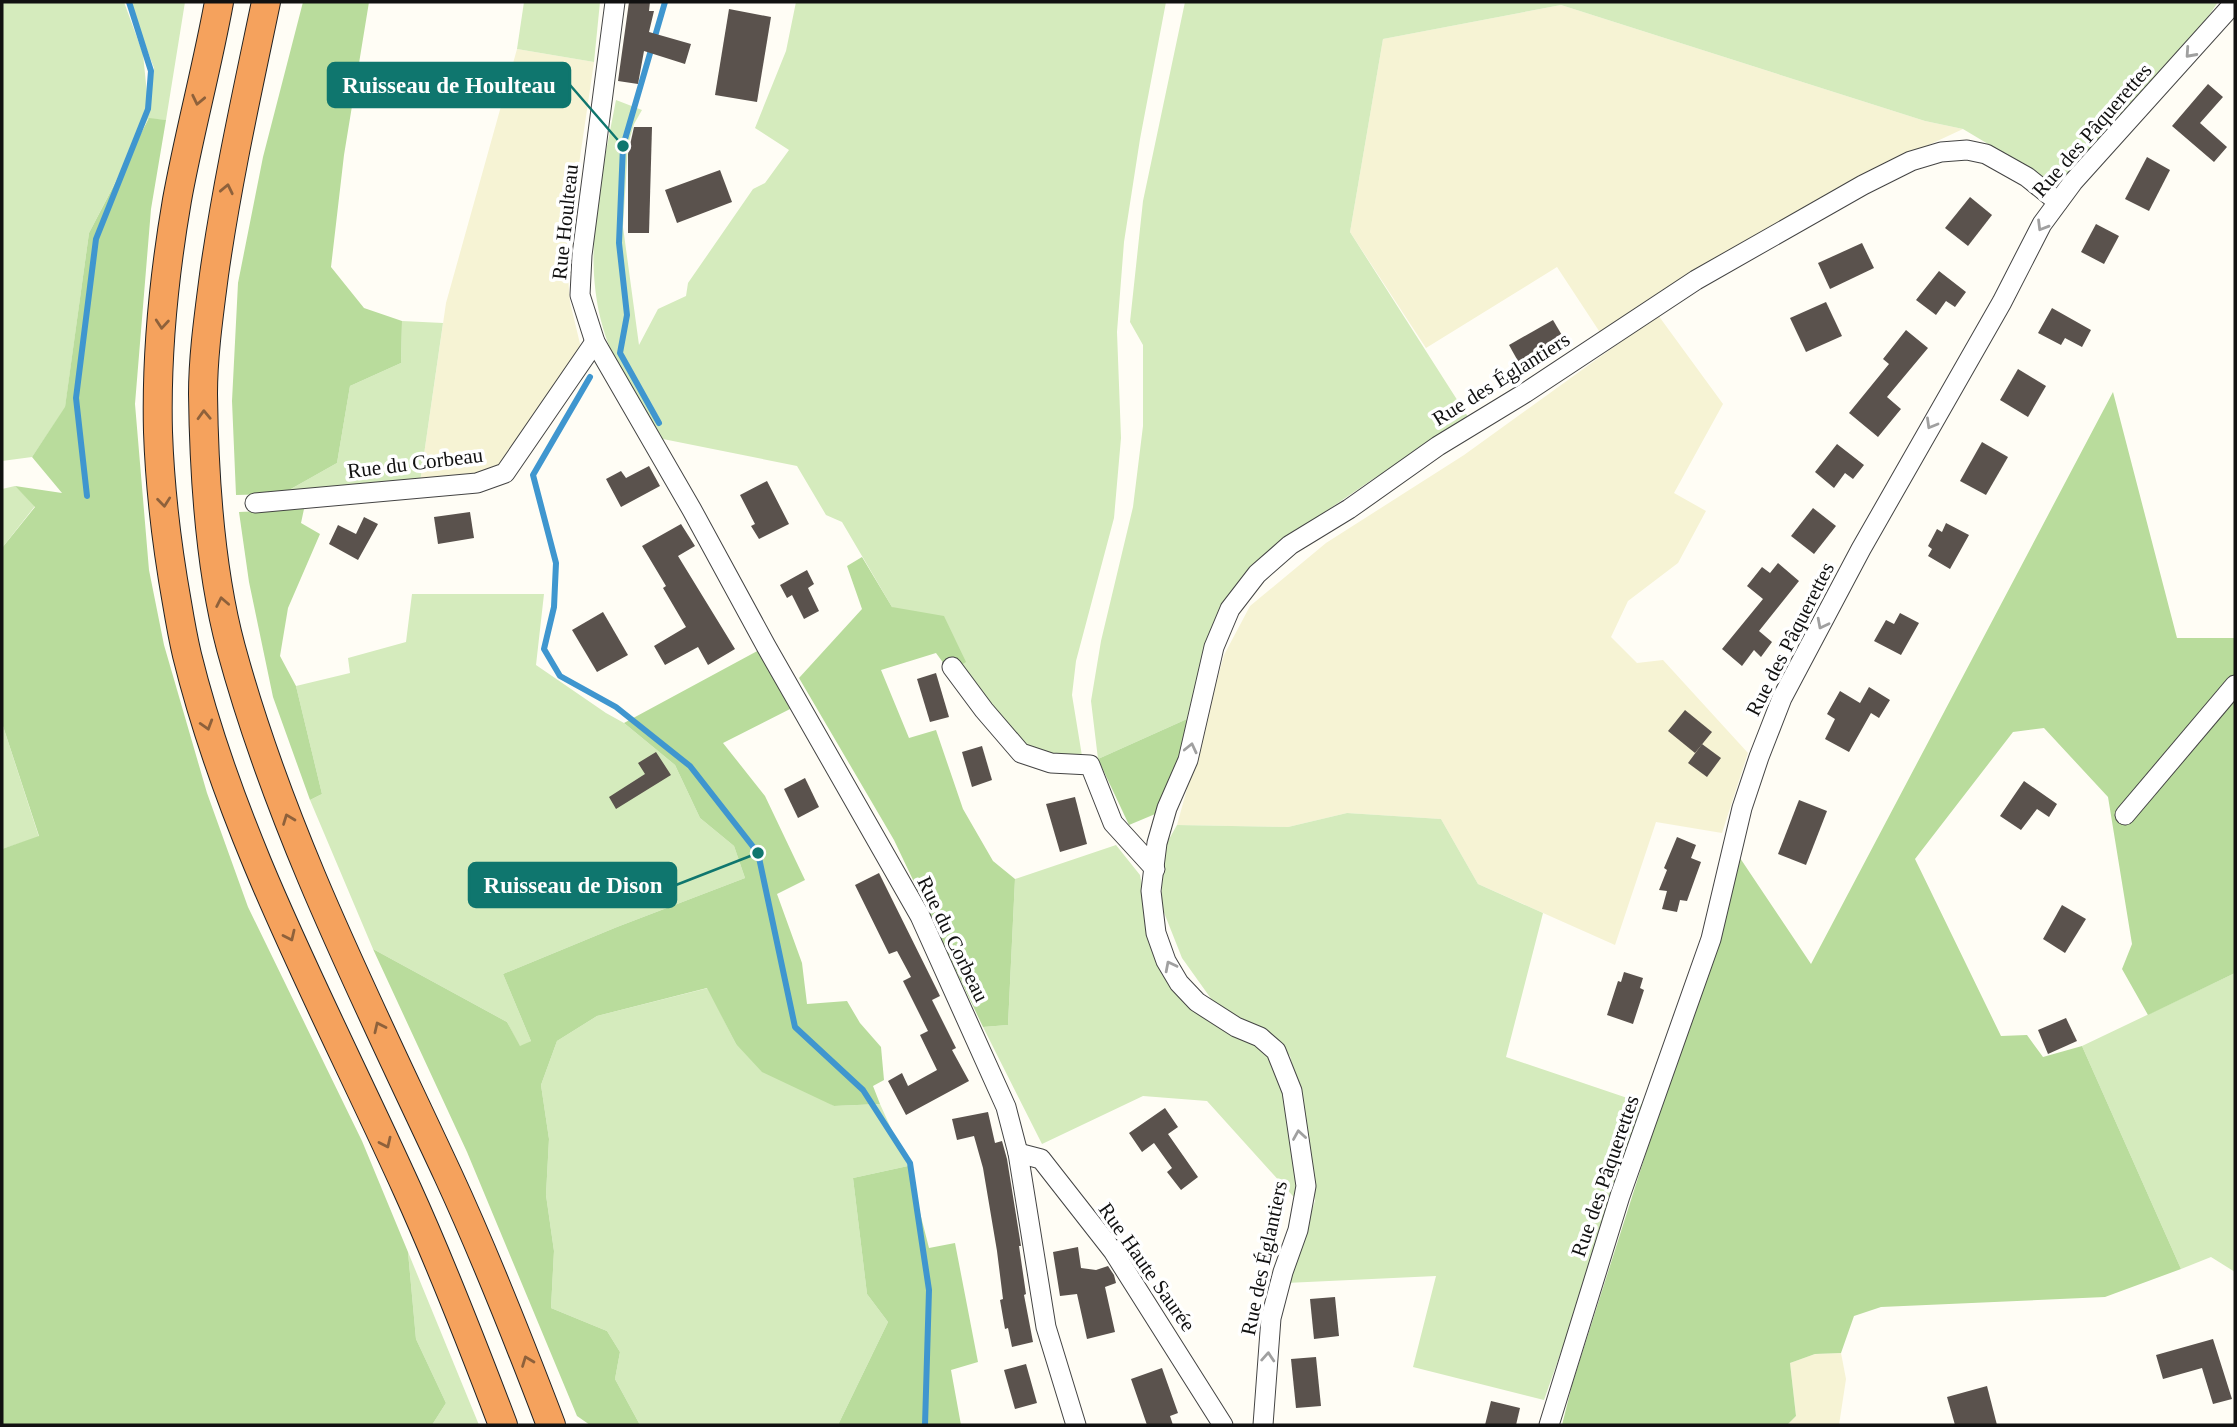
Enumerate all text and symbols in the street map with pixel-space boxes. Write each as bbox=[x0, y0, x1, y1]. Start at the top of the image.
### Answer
one-way arrow bbox=[2185, 45, 2198, 58]
street label: Rue des Pâquerettes bbox=[2027, 58, 2157, 202]
callout: Ruisseau de Houlteau bbox=[328, 63, 570, 107]
text: Ruisseau de Houlteau bbox=[342, 73, 556, 98]
one-way arrow bbox=[192, 94, 207, 106]
street label: Rue Houlteau bbox=[547, 163, 583, 281]
one-way arrow bbox=[219, 183, 234, 195]
one-way arrow bbox=[2037, 218, 2050, 231]
one-way arrow bbox=[155, 319, 170, 330]
street label: Rue des Églantiers bbox=[1428, 327, 1574, 431]
one-way arrow bbox=[196, 409, 211, 420]
one-way arrow bbox=[1926, 417, 1939, 430]
street label: Rue du Corbeau bbox=[346, 443, 485, 483]
one-way arrow bbox=[156, 496, 171, 508]
street label: Rue des Pâquerettes bbox=[1741, 558, 1839, 720]
one-way arrow bbox=[216, 596, 231, 608]
one-way arrow bbox=[1817, 617, 1831, 629]
one-way arrow bbox=[199, 718, 214, 730]
one-way arrow bbox=[1182, 742, 1197, 754]
one-way arrow bbox=[282, 814, 296, 826]
callout: Ruisseau de Dison bbox=[469, 863, 676, 907]
street label: Rue du Corbeau bbox=[912, 872, 994, 1006]
text: Ruisseau de Dison bbox=[484, 873, 663, 898]
one-way arrow bbox=[282, 929, 296, 942]
one-way arrow bbox=[1164, 961, 1178, 973]
one-way arrow bbox=[373, 1022, 387, 1035]
street label: Rue des Pâquerettes bbox=[1566, 1092, 1644, 1260]
one-way arrow bbox=[1292, 1129, 1307, 1141]
one-way arrow bbox=[378, 1136, 392, 1148]
street label: Rue des Églantiers bbox=[1236, 1178, 1292, 1338]
street label: Rue Haute Saurée bbox=[1094, 1198, 1200, 1336]
one-way arrow bbox=[1260, 1351, 1275, 1362]
one-way arrow bbox=[521, 1356, 535, 1368]

